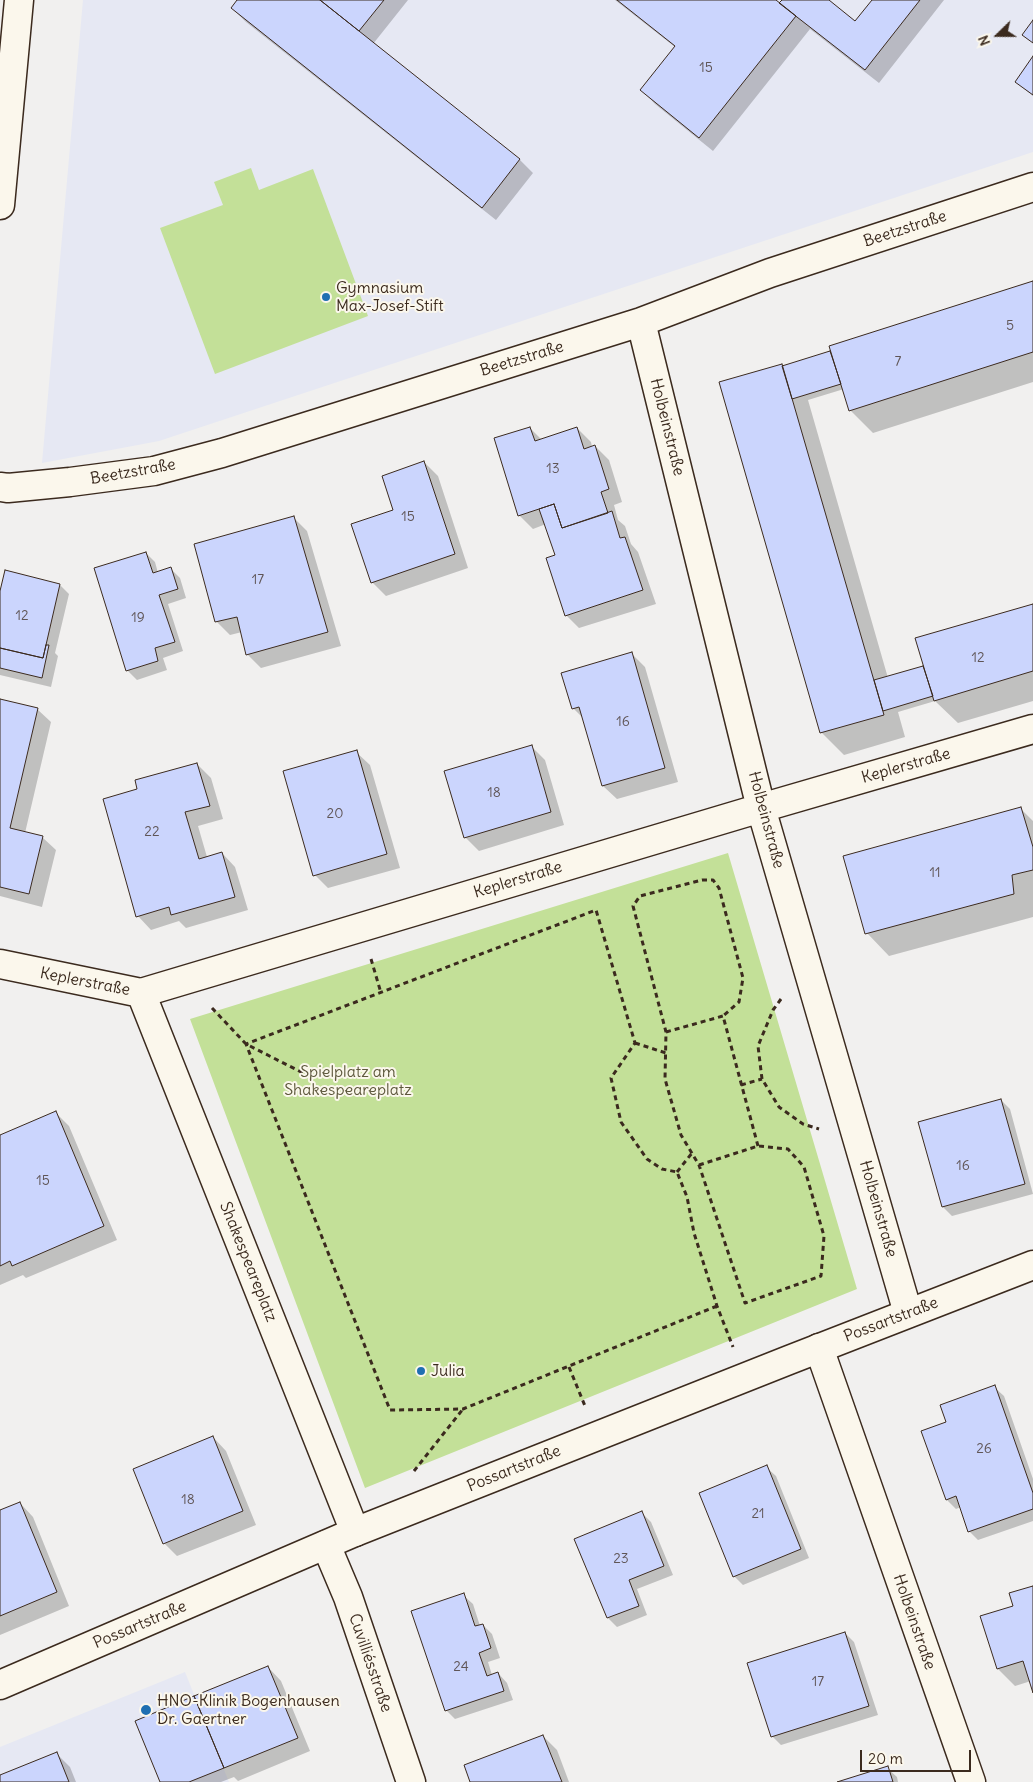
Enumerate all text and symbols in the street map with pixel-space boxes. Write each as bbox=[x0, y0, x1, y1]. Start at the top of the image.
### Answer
north arrow bbox=[973, 10, 1023, 60]
text: N bbox=[974, 33, 994, 48]
house number: 15 bbox=[699, 60, 713, 76]
street label: Beetzstraße bbox=[861, 207, 949, 251]
place label: Gymnasium Max-Josef-Stift bbox=[336, 278, 444, 316]
marker: Gymnasium Max-Josef-Stift bbox=[320, 291, 332, 303]
house number: 5 bbox=[1006, 318, 1014, 334]
street label: Beetzstraße bbox=[478, 337, 566, 381]
house number: 7 bbox=[895, 354, 901, 370]
street label: Holbeinstraße bbox=[646, 376, 688, 478]
street label: Beetzstraße bbox=[89, 455, 177, 489]
house number: 13 bbox=[546, 461, 560, 477]
house number: 15 bbox=[401, 509, 415, 525]
house number: 17 bbox=[252, 572, 264, 588]
house number: 12 bbox=[15, 608, 29, 624]
house number: 19 bbox=[131, 610, 145, 626]
house number: 12 bbox=[971, 650, 985, 666]
house number: 16 bbox=[616, 714, 630, 730]
street label: Keplerstraße bbox=[859, 744, 953, 788]
street label: Holbeinstraße bbox=[744, 769, 788, 871]
house number: 18 bbox=[487, 785, 501, 801]
house number: 20 bbox=[327, 806, 343, 822]
house number: 22 bbox=[144, 824, 160, 840]
street label: Keplerstraße bbox=[471, 857, 565, 903]
house number: 11 bbox=[929, 865, 941, 881]
street label: Keplerstraße bbox=[38, 964, 132, 1000]
park label: Spielplatz am Shakespeareplatz bbox=[284, 1062, 412, 1100]
street label: Holbeinstraße bbox=[855, 1158, 901, 1260]
house number: 16 bbox=[956, 1158, 970, 1174]
house number: 15 bbox=[36, 1173, 50, 1189]
street label: Shakespeareplatz bbox=[215, 1199, 281, 1325]
street label: Possartstraße bbox=[841, 1293, 941, 1347]
place label: Julia bbox=[431, 1361, 465, 1381]
marker: Julia bbox=[415, 1365, 427, 1377]
street label: Possartstraße bbox=[464, 1441, 564, 1497]
house number: 26 bbox=[976, 1441, 992, 1457]
house number: 18 bbox=[181, 1492, 195, 1508]
house number: 21 bbox=[751, 1506, 765, 1522]
house number: 23 bbox=[613, 1551, 629, 1567]
street label: Holbeinstraße bbox=[889, 1572, 939, 1672]
street label: Possartstraße bbox=[91, 1597, 189, 1653]
street label: Cuvilliésstraße bbox=[344, 1611, 396, 1715]
house number: 24 bbox=[453, 1659, 469, 1675]
house number: 17 bbox=[812, 1674, 824, 1690]
place label: HNO-Klinik Bogenhausen Dr. Gaertner bbox=[157, 1691, 340, 1729]
marker: HNO-Klinik Bogenhausen Dr. Gaertner bbox=[139, 1703, 153, 1717]
scale bar bbox=[863, 1740, 974, 1772]
text: 20 m bbox=[868, 1749, 903, 1768]

